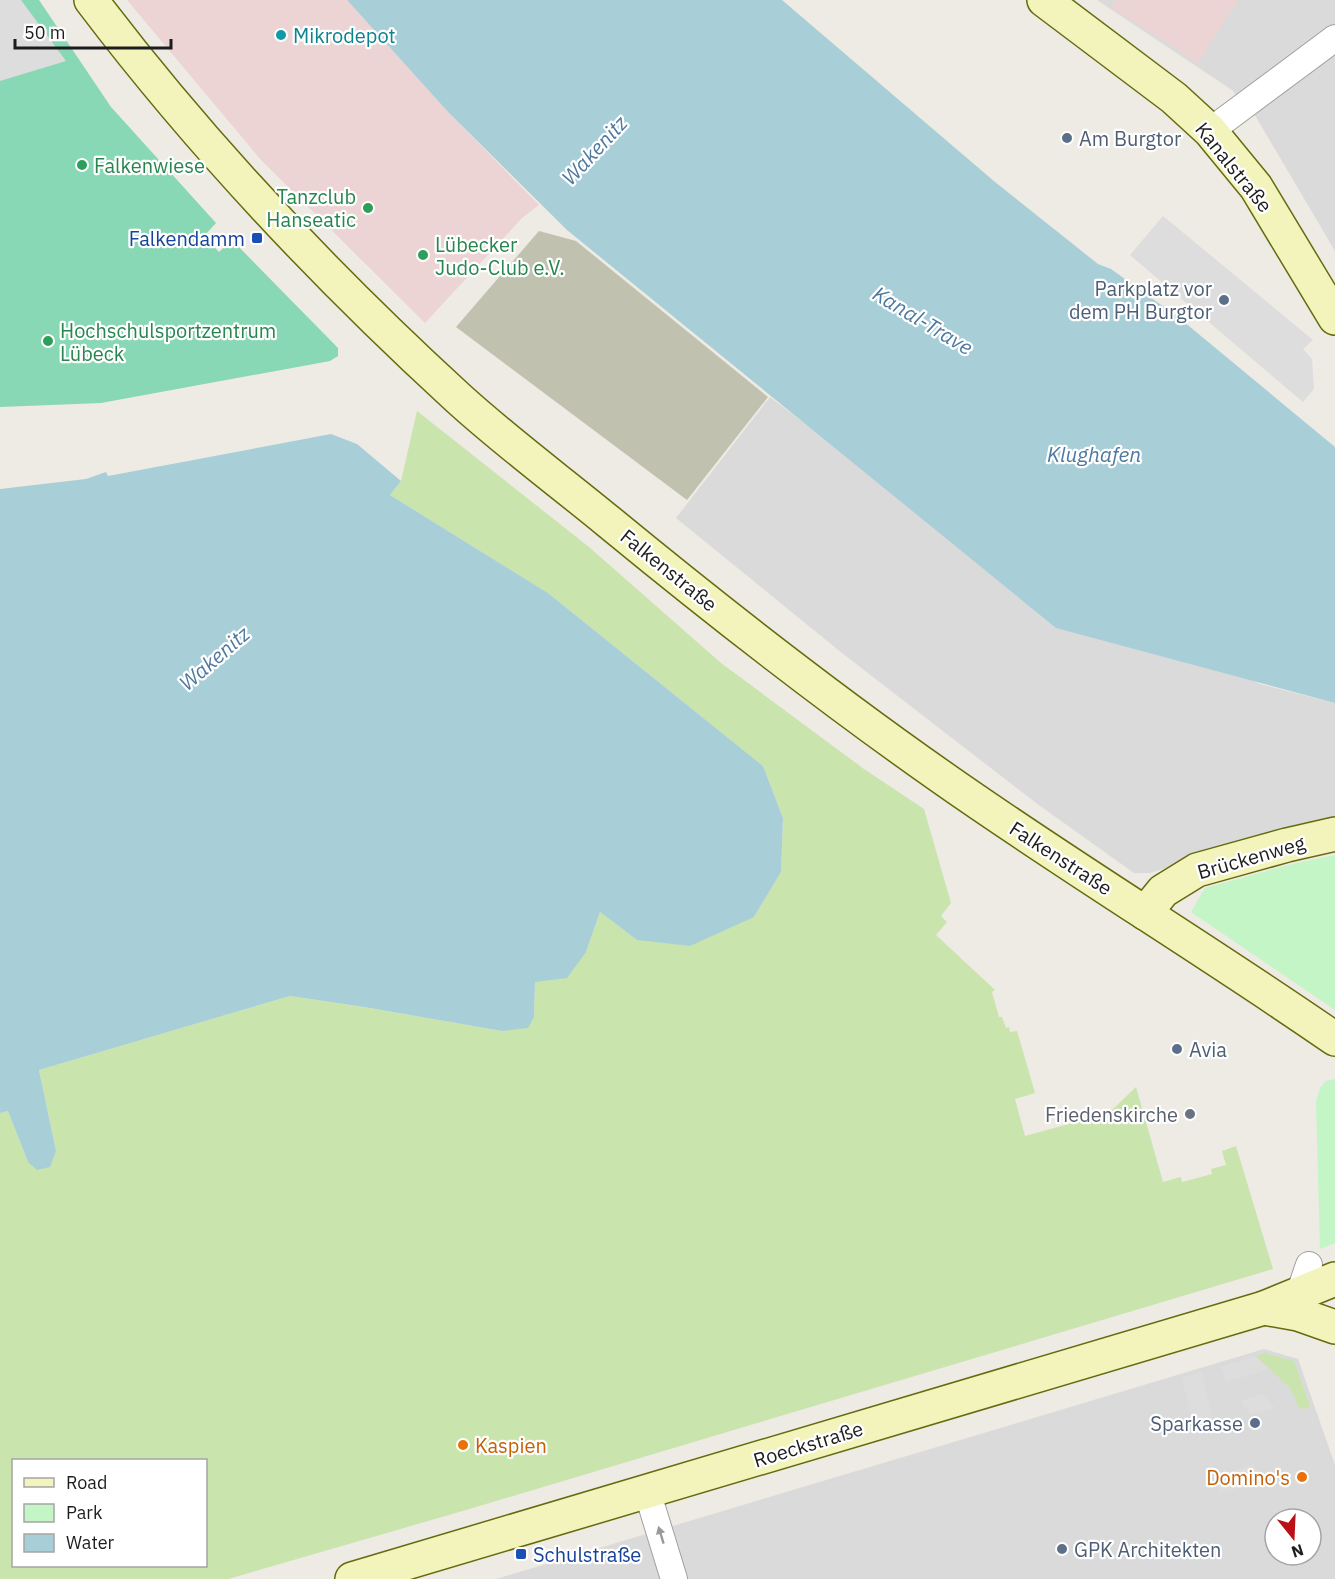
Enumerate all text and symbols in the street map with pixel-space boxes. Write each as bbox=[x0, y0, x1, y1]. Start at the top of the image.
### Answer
scale bar bbox=[15, 12, 171, 50]
text: 50 m bbox=[24, 21, 66, 44]
place label: Mikrodepot bbox=[293, 22, 396, 49]
marker: Mikrodepot bbox=[274, 28, 288, 42]
water label: Wakenitz bbox=[555, 109, 634, 191]
street label: Kanalstraße bbox=[1189, 116, 1279, 218]
place label: Am Burgtor bbox=[1079, 125, 1181, 152]
marker: Am Burgtor bbox=[1060, 131, 1074, 145]
place label: Falkenwiese bbox=[94, 152, 205, 179]
marker: Falkenwiese bbox=[75, 158, 89, 172]
place label: Tanzclub Hanseatic bbox=[266, 183, 356, 233]
marker: Tanzclub Hanseatic bbox=[361, 201, 375, 215]
place label: Falkendamm bbox=[129, 225, 245, 252]
marker: Falkendamm bbox=[250, 231, 264, 245]
place label: Lübecker Judo-Club e.V. bbox=[435, 231, 565, 281]
marker: Lübecker Judo-Club e.V. bbox=[416, 248, 430, 262]
place label: Parkplatz vor dem PH Burgtor bbox=[1069, 275, 1212, 325]
water label: Kanal-Trave bbox=[868, 279, 978, 361]
marker: Parkplatz vor dem PH Burgtor bbox=[1217, 293, 1231, 307]
place label: Hochschulsportzentrum Lübeck bbox=[60, 317, 276, 367]
marker: Hochschulsportzentrum Lübeck bbox=[41, 334, 55, 348]
water label: Klughafen bbox=[1047, 440, 1141, 468]
street label: Falkenstraße bbox=[615, 523, 723, 617]
water label: Wakenitz bbox=[173, 619, 256, 696]
street label: Falkenstraße bbox=[1004, 815, 1118, 901]
street label: Brückenweg bbox=[1194, 829, 1309, 885]
place label: Avia bbox=[1189, 1036, 1227, 1063]
marker: Avia bbox=[1170, 1042, 1184, 1056]
place label: Friedenskirche bbox=[1045, 1101, 1178, 1128]
marker: Friedenskirche bbox=[1183, 1107, 1197, 1121]
place label: Sparkasse bbox=[1150, 1410, 1243, 1437]
street label: Roeckstraße bbox=[750, 1415, 866, 1473]
marker: Sparkasse bbox=[1248, 1416, 1262, 1430]
place label: Kaspien bbox=[475, 1432, 547, 1459]
marker: Kaspien bbox=[456, 1438, 470, 1452]
legend bbox=[12, 1459, 207, 1567]
place label: Domino's bbox=[1206, 1464, 1290, 1491]
marker: Domino's bbox=[1295, 1470, 1309, 1484]
text: Road bbox=[66, 1471, 107, 1494]
text: Park bbox=[66, 1501, 103, 1524]
north arrow bbox=[1263, 1507, 1323, 1567]
one-way arrow bbox=[656, 1526, 665, 1544]
text: Water bbox=[66, 1531, 115, 1554]
place label: GPK Architekten bbox=[1074, 1536, 1221, 1563]
text: N bbox=[1289, 1540, 1306, 1563]
place label: Schulstraße bbox=[533, 1541, 641, 1568]
marker: GPK Architekten bbox=[1055, 1542, 1069, 1556]
marker: Schulstraße bbox=[514, 1547, 528, 1561]

